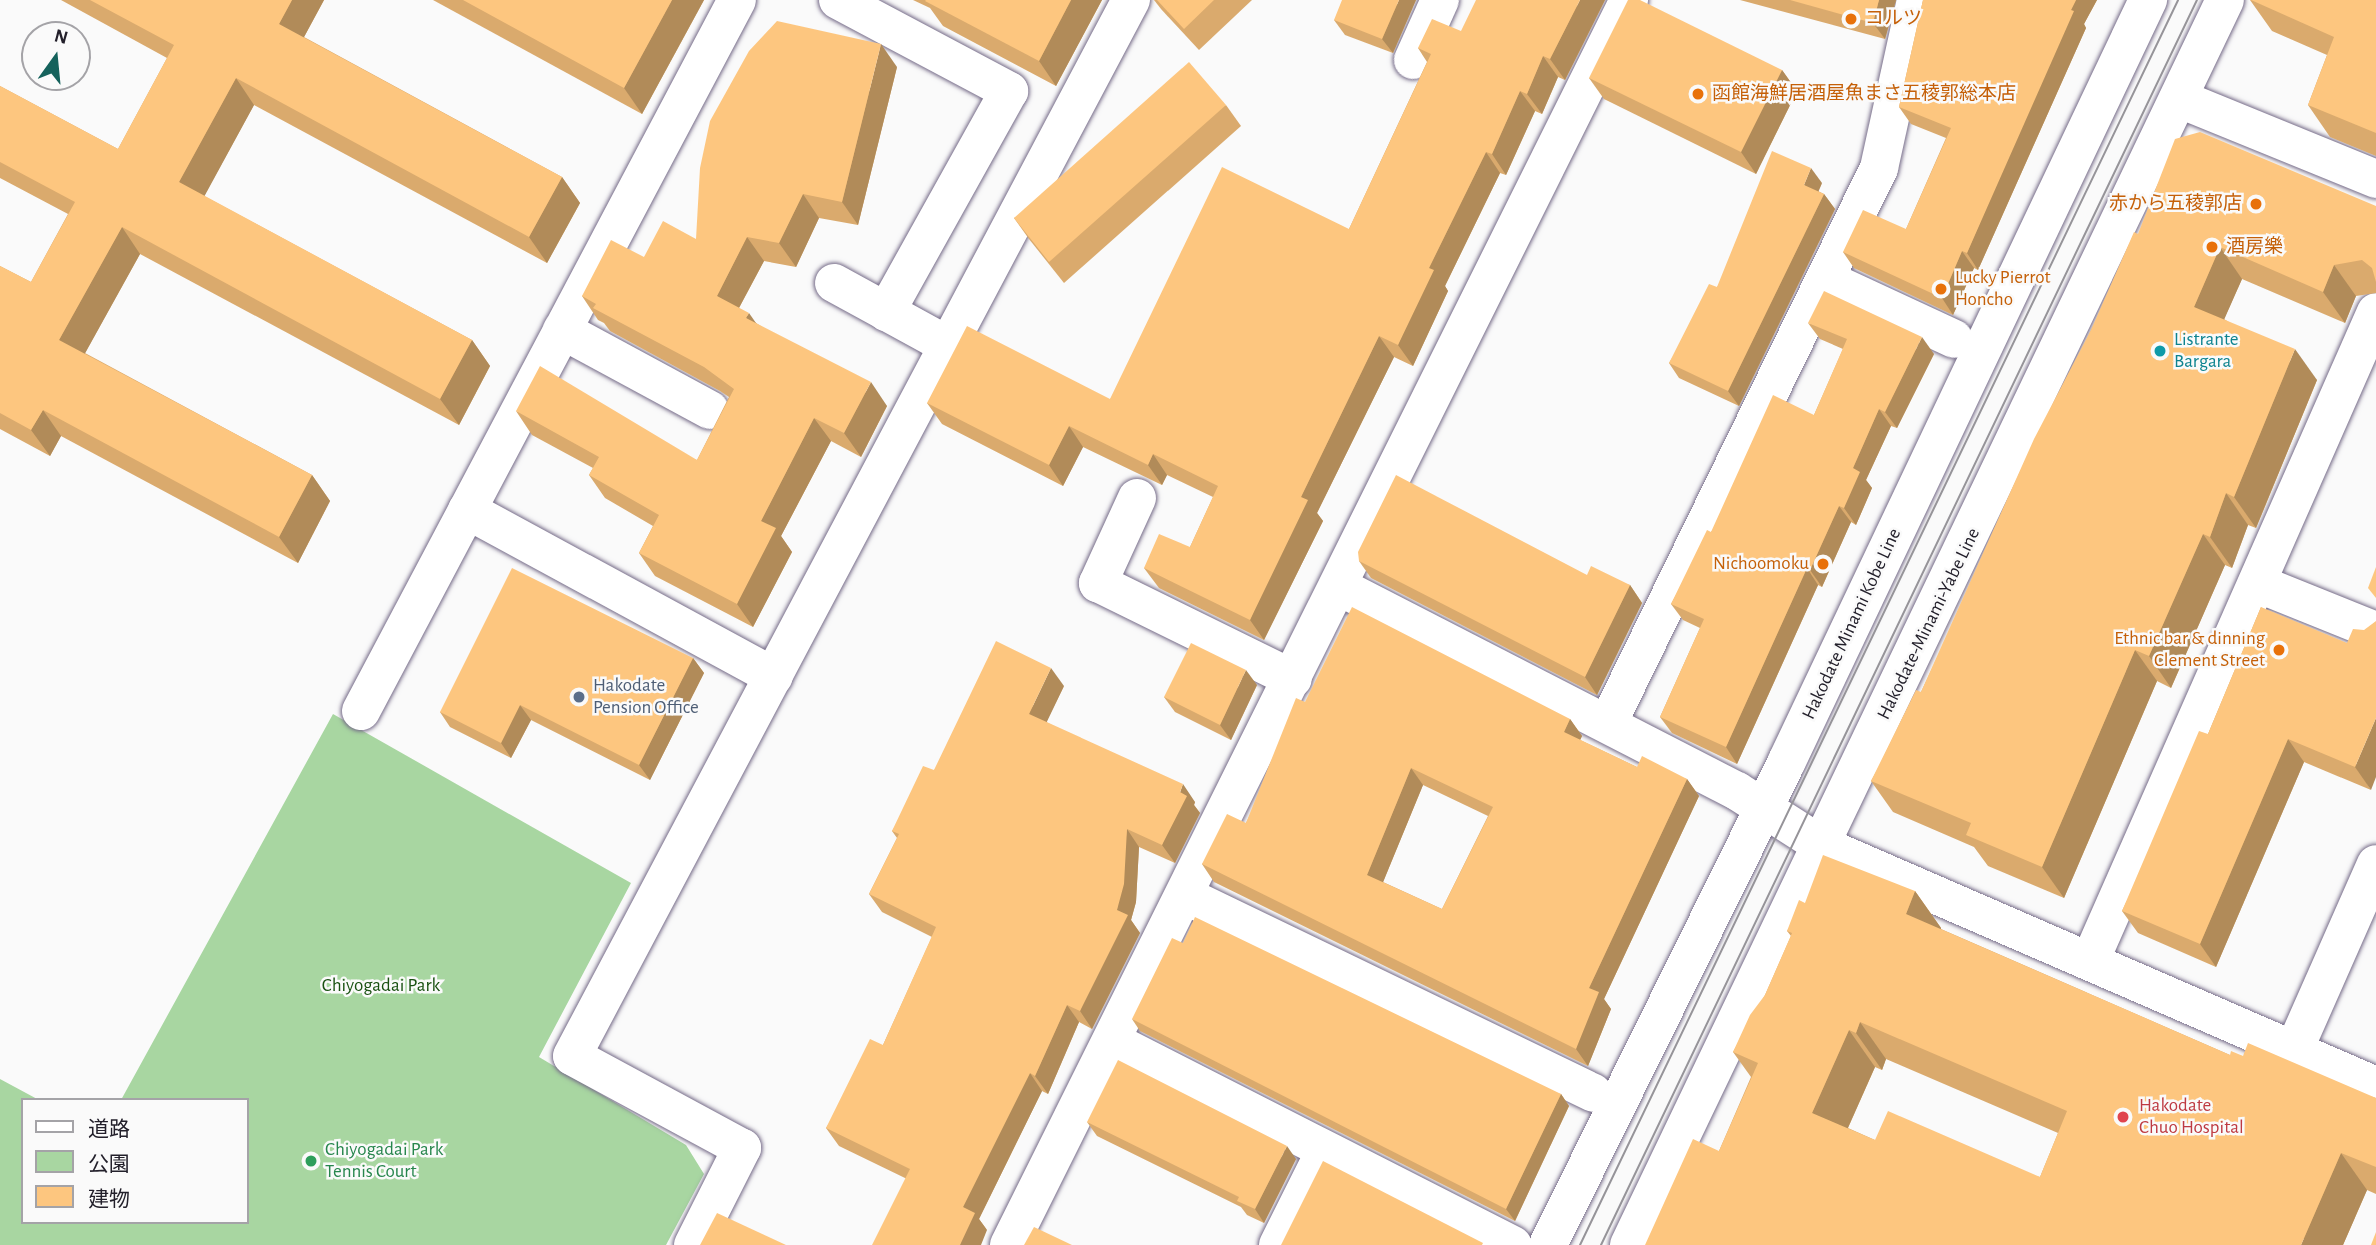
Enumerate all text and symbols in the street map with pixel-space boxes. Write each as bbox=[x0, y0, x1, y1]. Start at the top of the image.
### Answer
place label: コルツ bbox=[1865, 8, 1922, 30]
marker: コルツ bbox=[1843, 11, 1859, 27]
north arrow bbox=[21, 21, 91, 91]
text: N bbox=[52, 26, 70, 48]
place label: 函館海鮮居酒屋魚まさ五稜郭総本店 bbox=[1712, 83, 2016, 105]
marker: 函館海鮮居酒屋魚まさ五稜郭総本店 bbox=[1690, 86, 1706, 102]
place label: 赤から五稜郭店 bbox=[2109, 193, 2242, 215]
marker: 赤から五稜郭店 bbox=[2248, 196, 2264, 212]
place label: 酒房樂 bbox=[2226, 236, 2283, 258]
marker: 酒房樂 bbox=[2204, 239, 2220, 255]
place label: Lucky Pierrot Honcho bbox=[1955, 267, 2051, 311]
marker: Lucky Pierrot Honcho bbox=[1933, 281, 1949, 297]
place label: Listrante Bargara bbox=[2174, 329, 2238, 373]
marker: Listrante Bargara bbox=[2152, 343, 2168, 359]
street label: Hakodate-Minami-Yabe Line bbox=[1873, 524, 1985, 724]
street label: Hakodate Minami Kobe Line bbox=[1798, 525, 1906, 723]
place label: Nichoomoku bbox=[1713, 553, 1809, 575]
marker: Nichoomoku bbox=[1815, 556, 1831, 572]
place label: Ethnic bar & dinning Clement Street bbox=[2114, 628, 2265, 672]
marker: Ethnic bar & dinning Clement Street bbox=[2271, 642, 2287, 658]
place label: Hakodate Pension Office bbox=[593, 675, 699, 719]
marker: Hakodate Pension Office bbox=[571, 689, 587, 705]
park label: Chiyogadai Park bbox=[322, 975, 440, 997]
place label: Hakodate Chuo Hospital bbox=[2139, 1095, 2244, 1139]
legend bbox=[21, 1098, 248, 1224]
marker: Hakodate Chuo Hospital bbox=[2113, 1107, 2133, 1127]
text: 道路 bbox=[88, 1119, 130, 1140]
place label: Chiyogadai Park Tennis Court bbox=[325, 1139, 443, 1183]
marker: Chiyogadai Park Tennis Court bbox=[303, 1153, 319, 1169]
text: 公園 bbox=[88, 1154, 130, 1175]
text: 建物 bbox=[88, 1189, 130, 1210]

